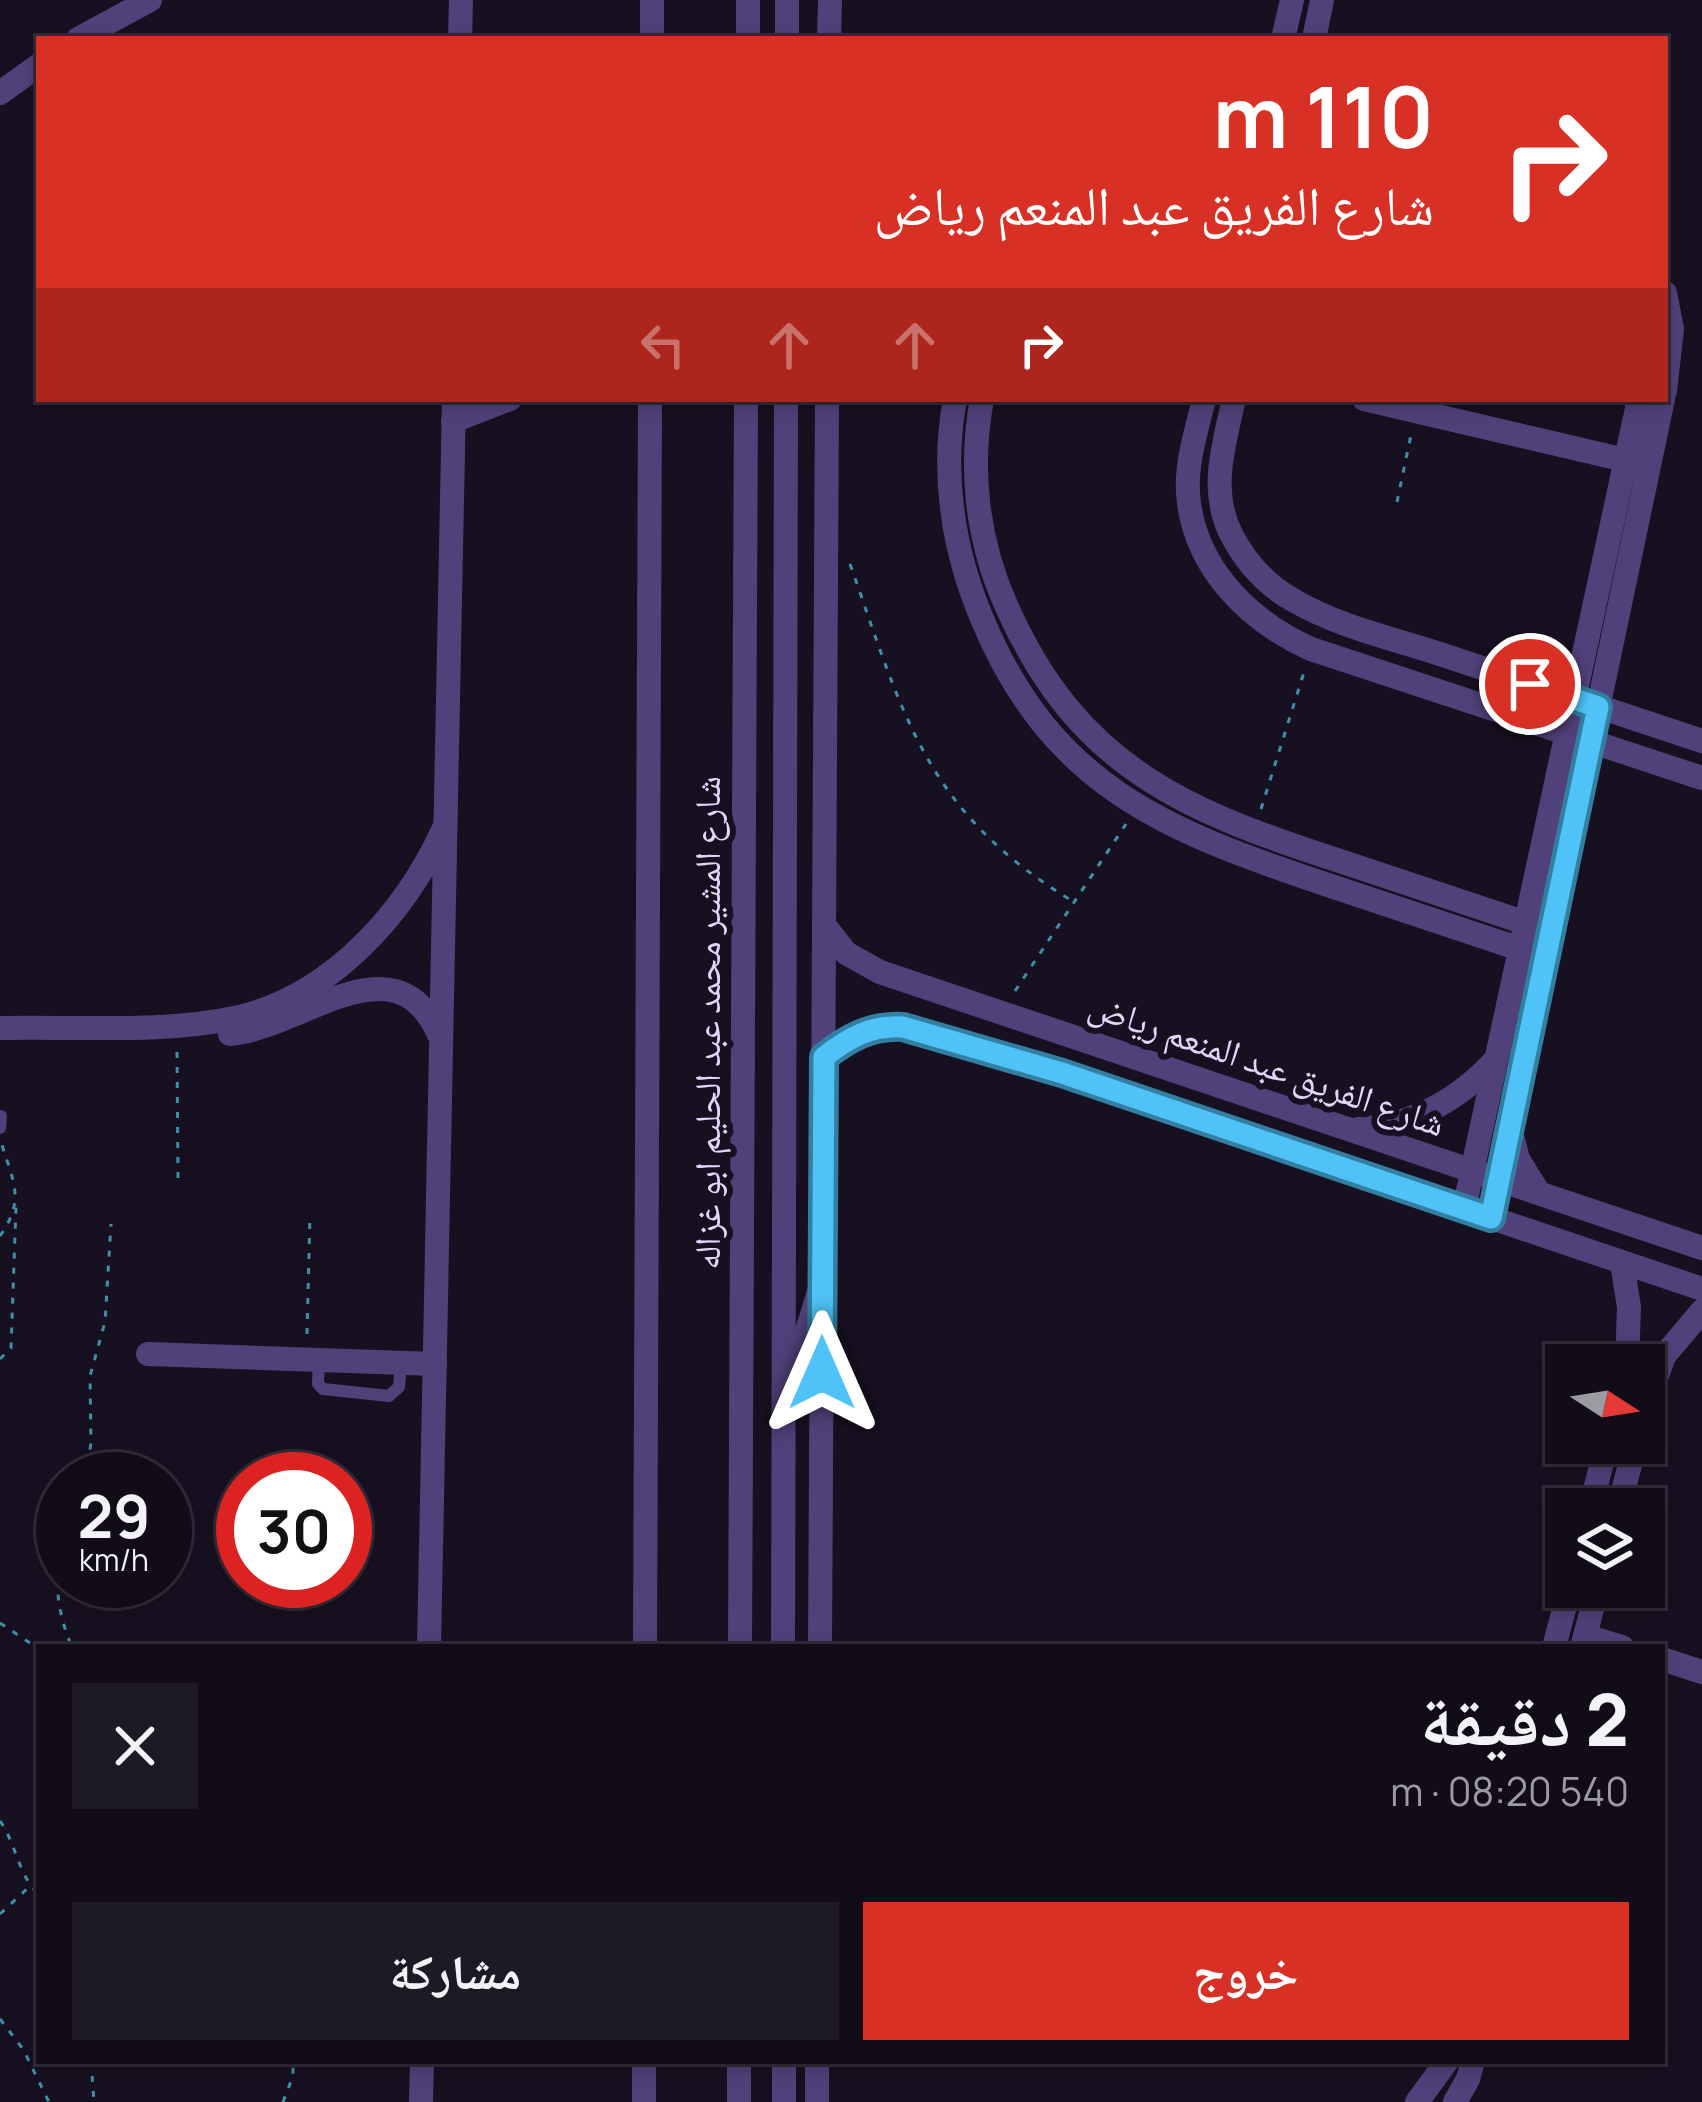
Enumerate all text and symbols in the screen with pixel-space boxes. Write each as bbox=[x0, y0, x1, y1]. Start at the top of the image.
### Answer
text: 110 m bbox=[1213, 58, 1434, 173]
icon: right bbox=[1476, 84, 1632, 240]
text: شارع الفريق عبد المنعم رياض bbox=[874, 167, 1434, 241]
icon: left bbox=[630, 312, 696, 378]
icon: ahead bbox=[756, 312, 822, 378]
icon: ahead bbox=[882, 312, 948, 378]
icon: right bbox=[1008, 312, 1074, 378]
pin bbox=[1479, 633, 1581, 735]
icon: arrive bbox=[1497, 651, 1563, 717]
street label: شارع المشير محمد عبد الحليم ابو غزاله bbox=[682, 776, 731, 1270]
street label: شارع الفريق عبد المنعم رياض bbox=[1083, 980, 1452, 1147]
position arrow bbox=[759, 1310, 885, 1436]
north arrow bbox=[1545, 1344, 1665, 1464]
map controls bbox=[1545, 1344, 1665, 1608]
speed limit sign: 30 bbox=[216, 1452, 372, 1608]
text: 29 bbox=[77, 1474, 151, 1556]
button: layers bbox=[1545, 1488, 1665, 1608]
text: km/h bbox=[79, 1539, 149, 1580]
text: 2 دقيقة bbox=[1420, 1669, 1629, 1768]
button: close bbox=[72, 1683, 198, 1809]
text: 540 m · 08:20 bbox=[1390, 1764, 1629, 1818]
button: مشاركة bbox=[72, 1902, 839, 2040]
button: خروج bbox=[863, 1902, 1629, 2040]

